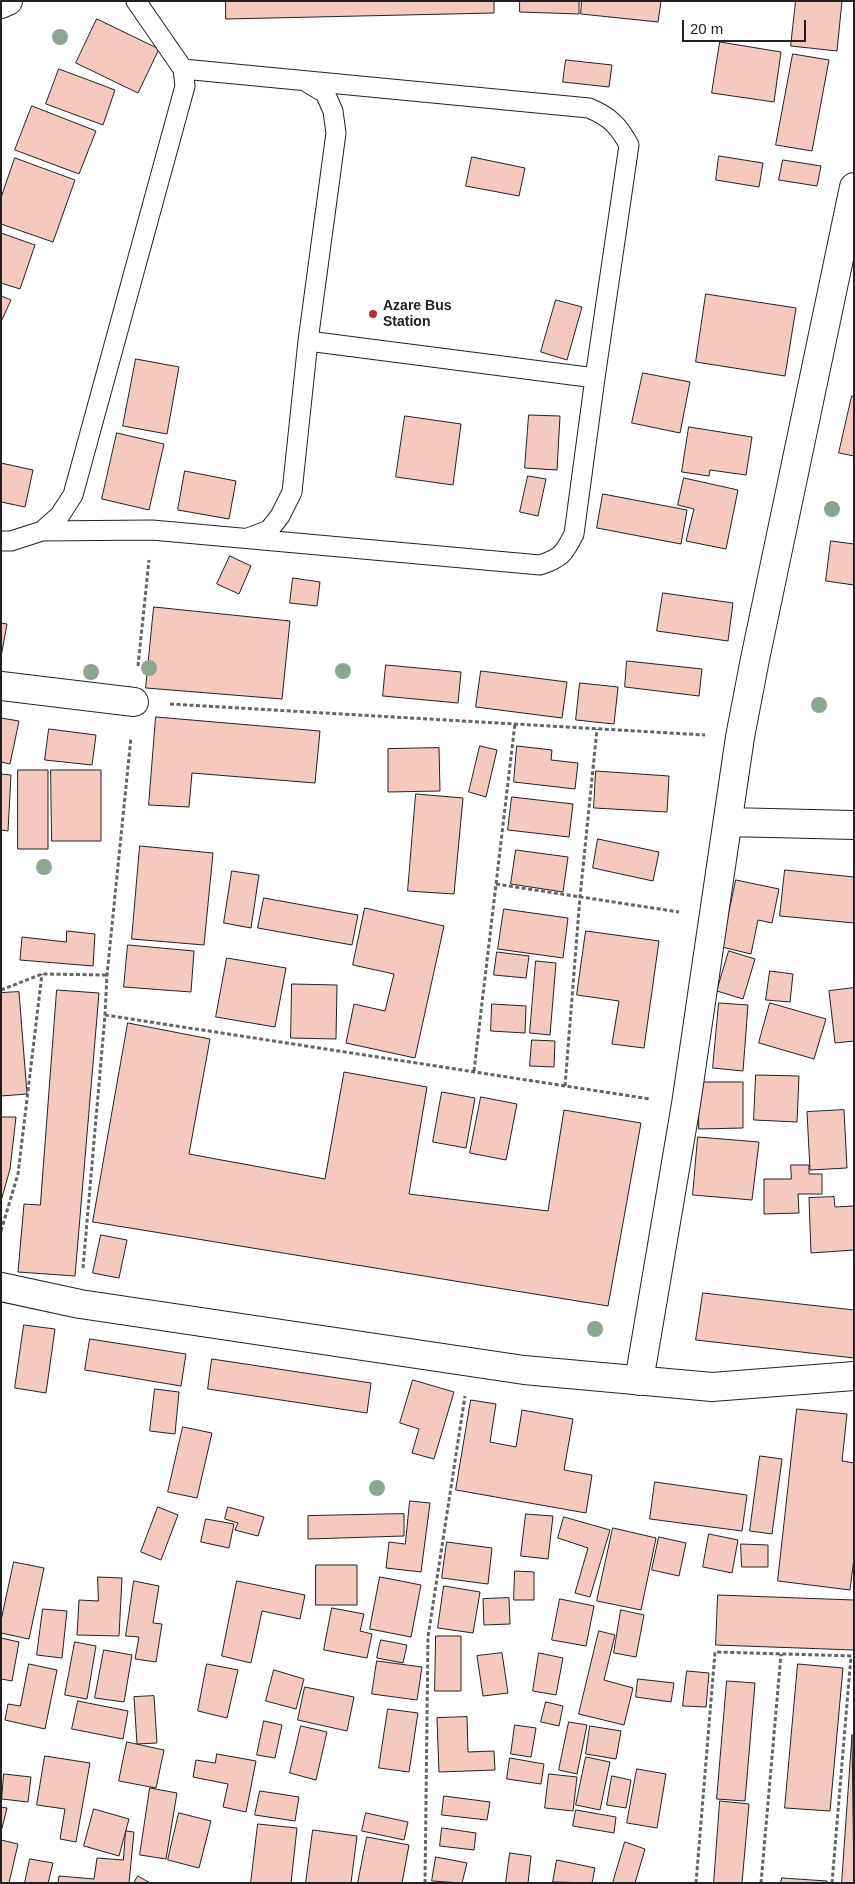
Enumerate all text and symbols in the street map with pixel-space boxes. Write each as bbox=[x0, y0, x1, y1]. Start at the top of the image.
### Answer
scale bar bbox=[685, 10, 809, 42]
text: 20 m bbox=[690, 20, 723, 37]
place label: Azare Bus Station bbox=[383, 298, 451, 331]
marker: Azare Bus Station bbox=[367, 308, 379, 320]

